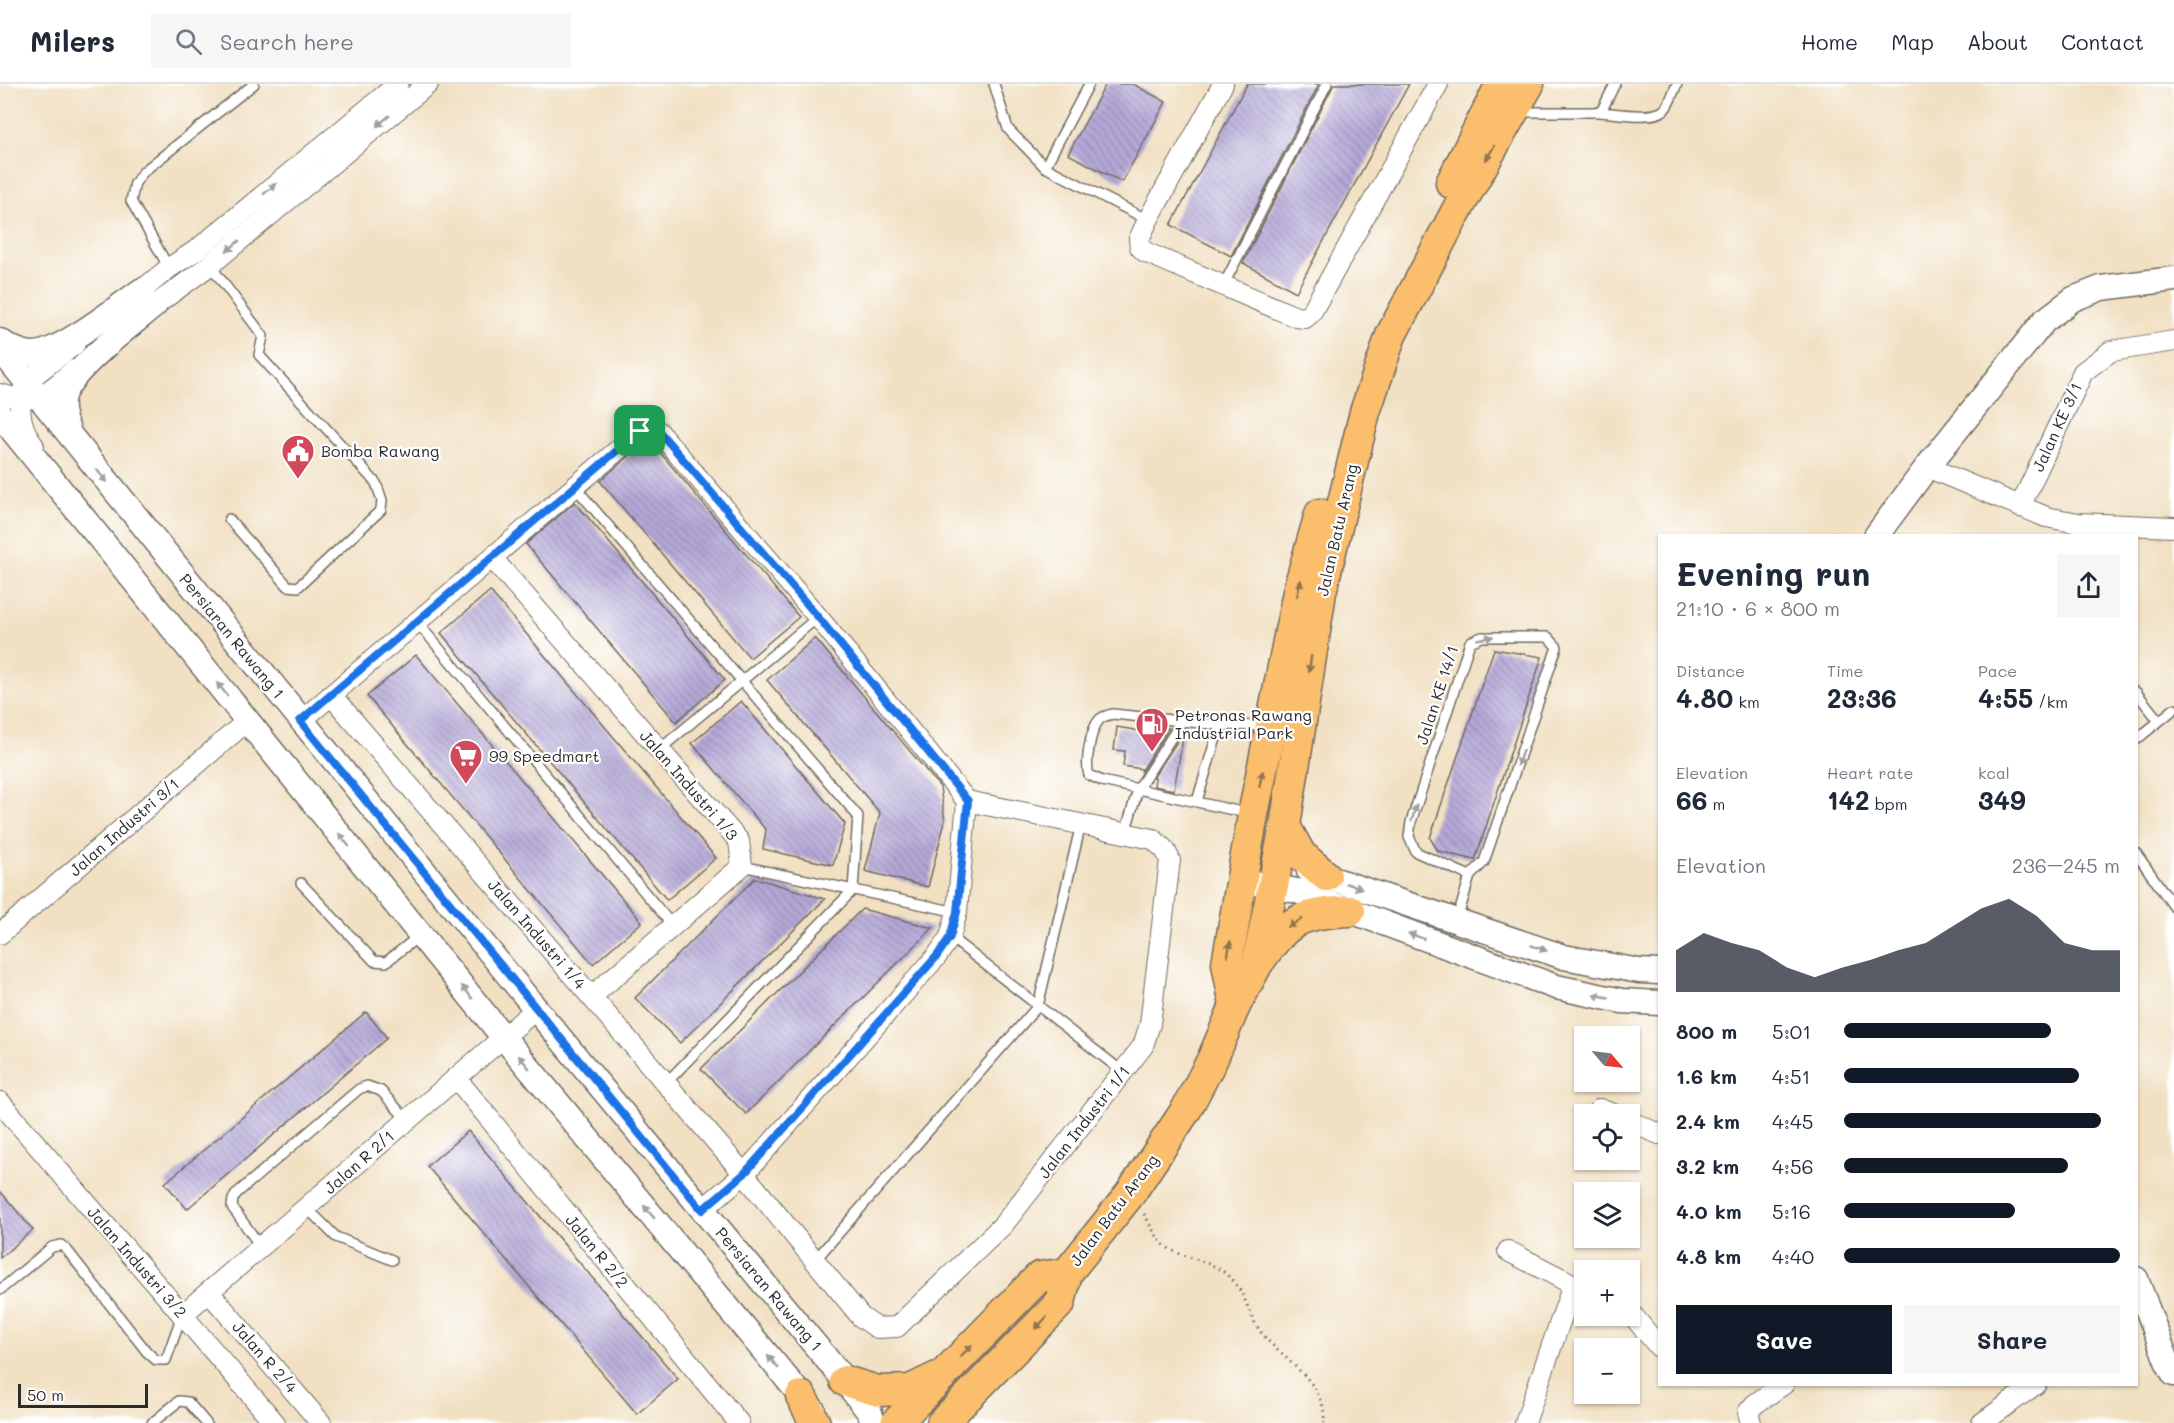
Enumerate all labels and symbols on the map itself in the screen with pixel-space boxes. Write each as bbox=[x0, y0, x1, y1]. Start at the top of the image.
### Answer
one-way arrow bbox=[375, 115, 391, 128]
one-way arrow bbox=[1485, 145, 1495, 162]
one-way arrow bbox=[262, 183, 278, 196]
one-way arrow bbox=[226, 239, 241, 252]
street label: Jalan KE 3/1 bbox=[2027, 379, 2086, 475]
pin bbox=[614, 405, 665, 456]
public building icon: Bomba Rawang bbox=[280, 433, 316, 480]
place label: Bomba Rawang bbox=[321, 440, 439, 461]
street label: Jalan Batu Arang bbox=[1311, 462, 1362, 598]
one-way arrow bbox=[96, 468, 109, 484]
street label: Persiaran Rawang 1 bbox=[175, 569, 289, 703]
one-way arrow bbox=[1295, 578, 1304, 597]
one-way arrow bbox=[1476, 634, 1495, 643]
street label: Jalan KE 14/1 bbox=[1411, 643, 1462, 747]
one-way arrow bbox=[1305, 654, 1314, 673]
one-way arrow bbox=[215, 681, 228, 697]
place label: Petronas Rawang Industrial Park bbox=[1175, 704, 1312, 743]
fuel station icon: Petronas Rawang Industrial Park bbox=[1134, 706, 1170, 753]
street label: Jalan Industri 1/3 bbox=[636, 725, 743, 844]
supermarket icon: 99 Speedmart bbox=[448, 738, 484, 785]
place label: 99 Speedmart bbox=[489, 745, 600, 766]
one-way arrow bbox=[1514, 749, 1524, 767]
one-way arrow bbox=[1256, 770, 1266, 789]
street label: Jalan Industri 3/1 bbox=[64, 773, 183, 880]
one-way arrow bbox=[1410, 804, 1419, 822]
one-way arrow bbox=[339, 833, 351, 848]
street label: Jalan Industri 1/4 bbox=[484, 874, 591, 994]
one-way arrow bbox=[1346, 882, 1364, 891]
one-way arrow bbox=[1286, 918, 1303, 928]
one-way arrow bbox=[1407, 930, 1425, 940]
one-way arrow bbox=[1225, 939, 1234, 958]
one-way arrow bbox=[1530, 944, 1548, 954]
one-way arrow bbox=[461, 985, 474, 1000]
one-way arrow bbox=[1592, 991, 1610, 1001]
north arrow bbox=[1574, 1026, 1640, 1092]
one-way arrow bbox=[518, 1055, 531, 1070]
street label: Jalan Industri 1/1 bbox=[1033, 1061, 1134, 1182]
street label: Jalan R 2/1 bbox=[319, 1125, 398, 1198]
street label: Jalan Batu Arang bbox=[1065, 1150, 1163, 1270]
street label: Jalan Industri 3/2 bbox=[83, 1202, 192, 1322]
one-way arrow bbox=[642, 1204, 655, 1220]
street label: Jalan R 2/2 bbox=[561, 1210, 633, 1292]
street label: Persiaran Rawang 1 bbox=[711, 1222, 827, 1355]
one-way arrow bbox=[1034, 1315, 1048, 1330]
street label: Jalan R 2/4 bbox=[228, 1316, 303, 1398]
one-way arrow bbox=[959, 1343, 973, 1358]
one-way arrow bbox=[767, 1355, 780, 1370]
scale bar bbox=[18, 1381, 148, 1408]

